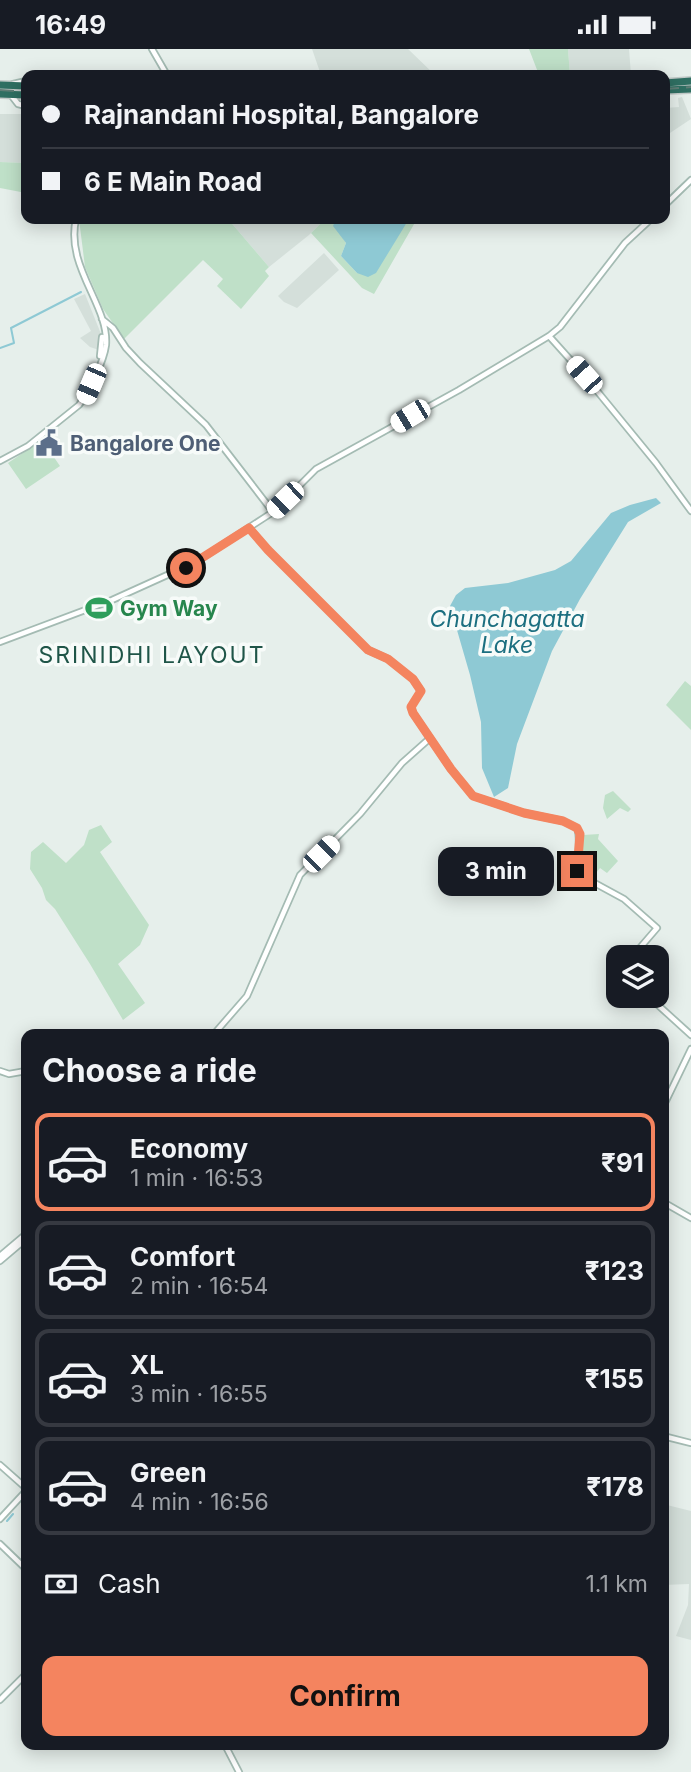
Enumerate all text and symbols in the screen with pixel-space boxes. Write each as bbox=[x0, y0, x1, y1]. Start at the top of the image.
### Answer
text: 16:49 bbox=[35, 9, 106, 40]
text: Rajnandani Hospital, Bangalore bbox=[84, 99, 479, 130]
text: 6 E Main Road bbox=[84, 166, 262, 197]
car bbox=[563, 352, 606, 398]
car bbox=[74, 361, 109, 407]
car bbox=[387, 396, 434, 436]
public building icon: Bangalore One bbox=[34, 428, 64, 458]
place label: Bangalore One bbox=[70, 431, 220, 456]
car bbox=[263, 478, 308, 522]
route start bbox=[170, 552, 202, 584]
sports icon: Gym Way bbox=[84, 593, 114, 623]
place label: Gym Way bbox=[120, 596, 218, 621]
water label: Chunchagatta Lake bbox=[429, 605, 585, 659]
district label: SRINIDHI LAYOUT bbox=[38, 641, 266, 669]
car bbox=[299, 832, 344, 876]
callout: 3 min bbox=[437, 847, 552, 895]
route end bbox=[561, 855, 593, 887]
text: 3 min bbox=[465, 857, 527, 885]
map controls bbox=[606, 945, 669, 1008]
button: layers bbox=[606, 945, 669, 1008]
text: Choose a ride bbox=[42, 1051, 257, 1090]
icon: car bbox=[46, 1131, 109, 1194]
text: Economy bbox=[130, 1133, 248, 1164]
text: ₹91 bbox=[601, 1147, 644, 1178]
text: 1 min · 16:53 bbox=[130, 1164, 263, 1192]
icon: car bbox=[46, 1239, 109, 1302]
text: Comfort bbox=[130, 1241, 235, 1272]
text: ₹123 bbox=[585, 1255, 644, 1286]
text: 2 min · 16:54 bbox=[130, 1272, 268, 1300]
icon: car bbox=[46, 1347, 109, 1410]
text: XL bbox=[130, 1349, 164, 1380]
text: ₹155 bbox=[585, 1363, 644, 1394]
text: 3 min · 16:55 bbox=[130, 1380, 268, 1408]
icon: car bbox=[46, 1455, 109, 1518]
text: Green bbox=[130, 1457, 207, 1488]
text: ₹178 bbox=[586, 1471, 644, 1502]
text: 4 min · 16:56 bbox=[130, 1488, 269, 1516]
icon: cash bbox=[42, 1565, 80, 1603]
text: Cash bbox=[98, 1568, 161, 1599]
text: 1.1 km bbox=[585, 1570, 648, 1598]
button: Confirm bbox=[42, 1656, 648, 1736]

